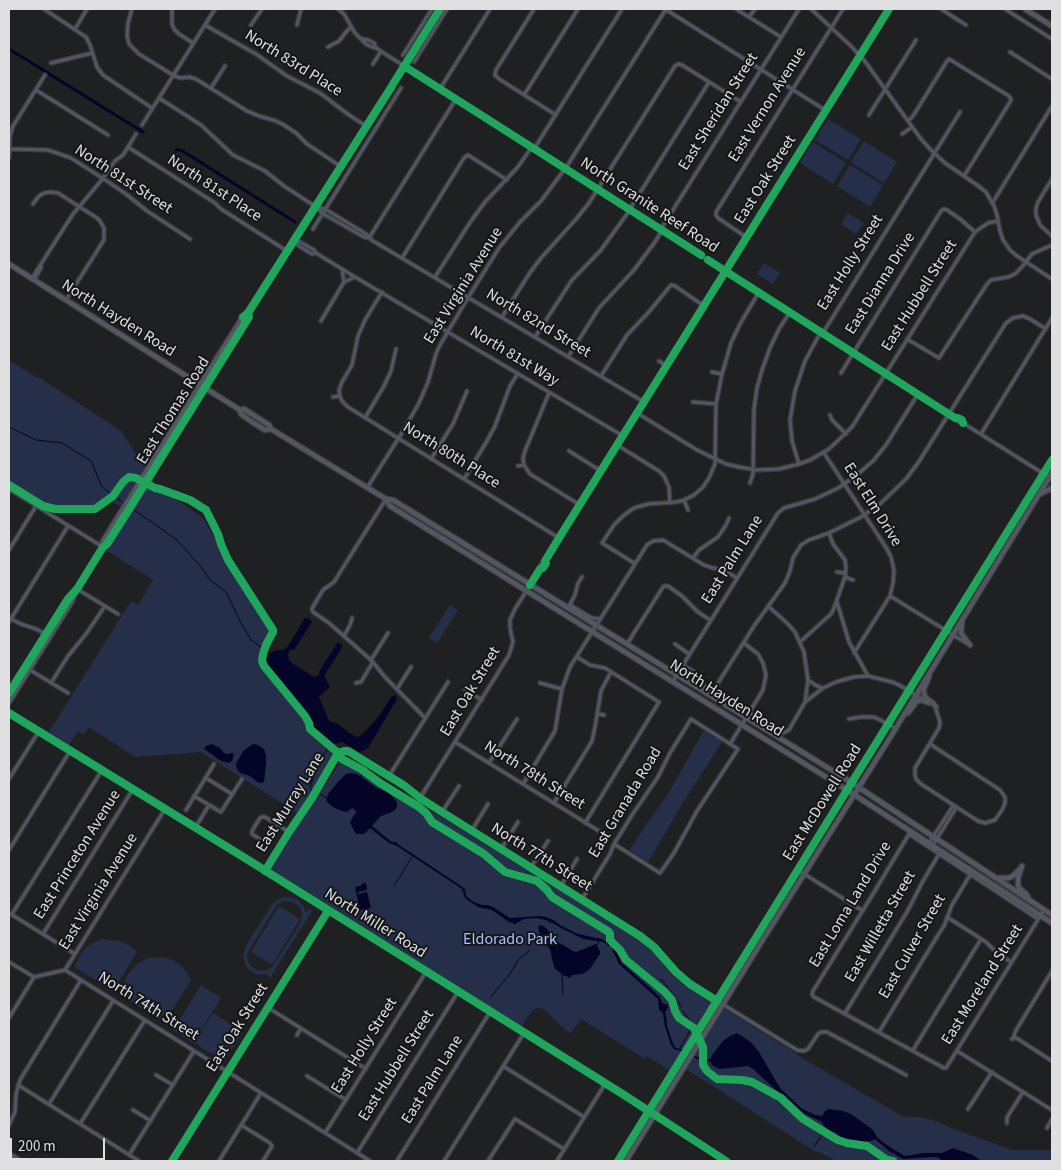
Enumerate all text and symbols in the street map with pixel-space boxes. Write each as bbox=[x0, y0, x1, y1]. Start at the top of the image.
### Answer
street label: North 83rd Place bbox=[241, 26, 345, 102]
street label: East Vernon Avenue bbox=[725, 44, 811, 166]
street label: East Sheridan Street bbox=[675, 50, 763, 174]
street label: East Oak Street bbox=[731, 132, 801, 228]
street label: North 81st Street bbox=[70, 141, 176, 219]
street label: North 81st Place bbox=[163, 151, 265, 227]
street label: North Granite Reef Road bbox=[576, 154, 722, 258]
street label: East Holly Street bbox=[814, 211, 888, 315]
street label: East Virginia Avenue bbox=[420, 224, 508, 348]
street label: East Dianna Drive bbox=[842, 229, 920, 339]
street label: East Hubbell Street bbox=[878, 237, 962, 355]
street label: North Hayden Road bbox=[57, 276, 179, 362]
street label: North 82nd Street bbox=[482, 285, 594, 363]
street label: North 81st Way bbox=[466, 323, 562, 391]
street label: East Thomas Road bbox=[133, 354, 215, 468]
street label: North 80th Place bbox=[399, 418, 503, 494]
street label: East Elm Drive bbox=[839, 460, 905, 550]
street label: East Palm Lane bbox=[698, 512, 768, 608]
street label: East Oak Street bbox=[437, 644, 505, 740]
street label: North Hayden Road bbox=[665, 656, 787, 742]
street label: North 78th Street bbox=[480, 737, 588, 815]
street label: East McDowell Road bbox=[779, 741, 867, 865]
street label: East Granada Road bbox=[585, 744, 667, 862]
street label: East Murray Lane bbox=[253, 750, 329, 856]
street label: East Princeton Avenue bbox=[30, 787, 126, 923]
street label: North 77th Street bbox=[487, 819, 595, 897]
street label: East Virginia Avenue bbox=[55, 830, 143, 954]
street label: East Loma Land Drive bbox=[806, 839, 896, 971]
street label: East Willetta Street bbox=[841, 868, 921, 986]
street label: North Miller Road bbox=[320, 885, 430, 963]
street label: East Culver Street bbox=[875, 891, 951, 1003]
street label: East Moreland Street bbox=[938, 921, 1028, 1049]
park label: Eldorado Park bbox=[463, 930, 557, 950]
street label: North 74th Street bbox=[94, 968, 202, 1046]
street label: East Oak Street bbox=[203, 980, 273, 1076]
street label: East Holly Street bbox=[328, 994, 402, 1098]
street label: East Hubbell Street bbox=[355, 1007, 439, 1125]
street label: East Palm Lane bbox=[398, 1032, 468, 1128]
scale bar bbox=[12, 1128, 108, 1160]
text: 200 m bbox=[18, 1136, 56, 1157]

